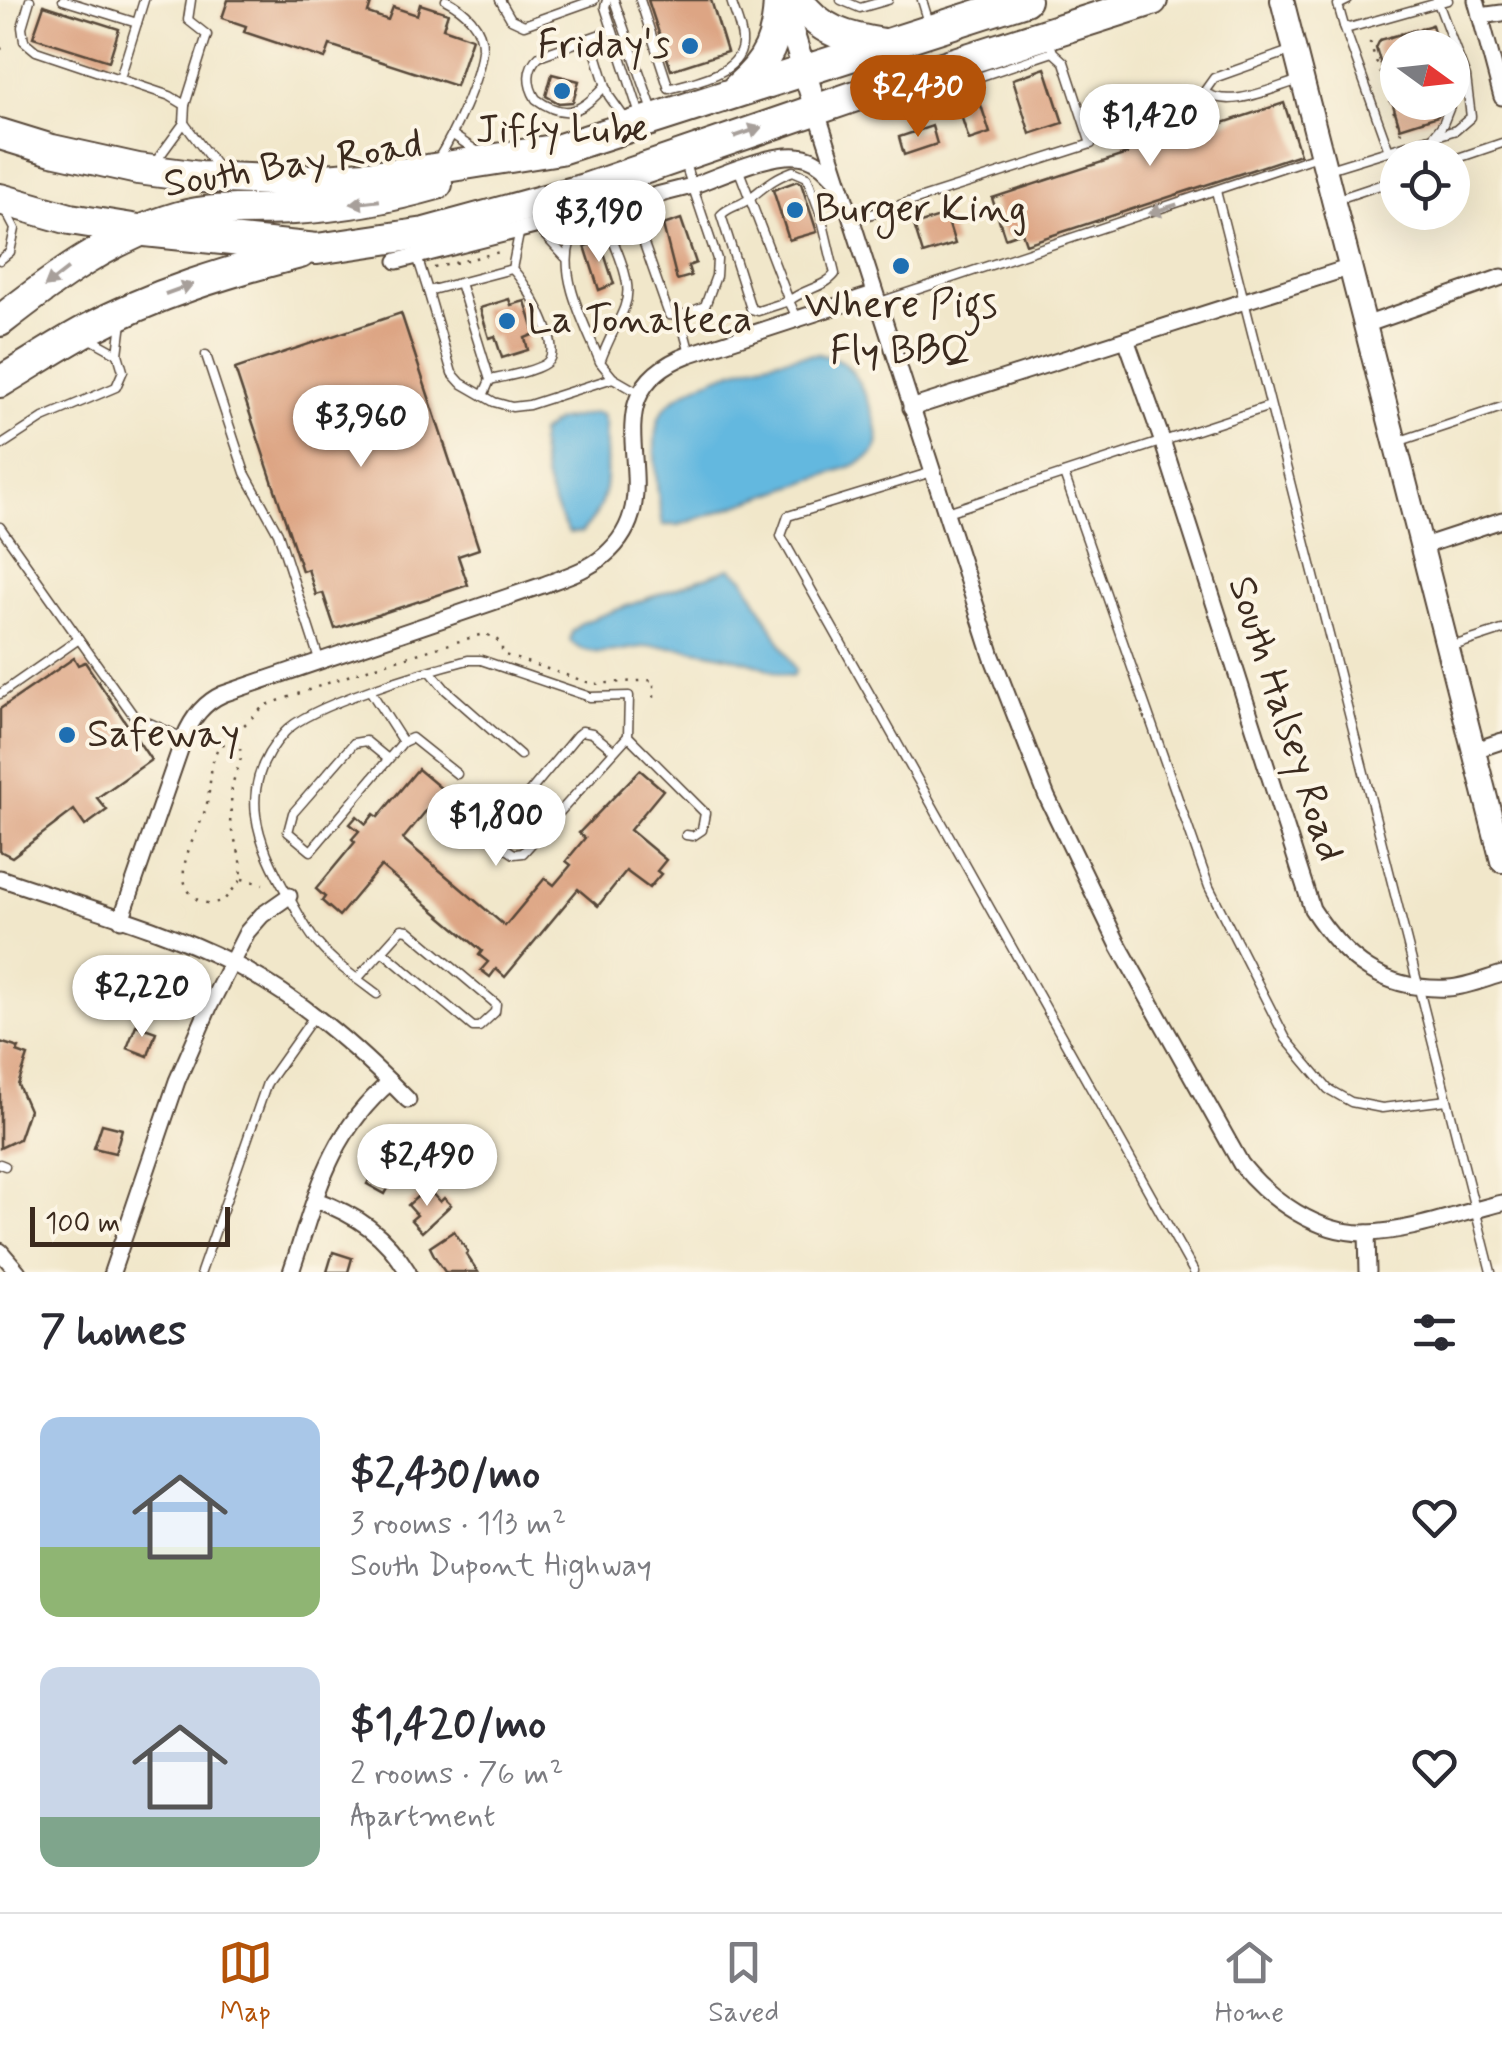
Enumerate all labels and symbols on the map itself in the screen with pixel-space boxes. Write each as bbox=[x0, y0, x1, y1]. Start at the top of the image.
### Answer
place label: Friday's bbox=[538, 20, 670, 72]
north arrow bbox=[1380, 30, 1470, 120]
marker: Friday's bbox=[679, 35, 701, 57]
pin: $2,430 bbox=[837, 55, 999, 140]
marker: Jiffy Lube bbox=[551, 80, 573, 102]
pin: $1,420 bbox=[1069, 84, 1231, 169]
place label: Jiffy Lube bbox=[476, 105, 648, 157]
street label: South Bay Road bbox=[160, 119, 426, 211]
one-way arrow bbox=[733, 124, 763, 139]
pin: $3,190 bbox=[518, 180, 680, 265]
place label: Burger King bbox=[815, 184, 1027, 239]
one-way arrow bbox=[349, 194, 380, 210]
marker: Burger King bbox=[784, 199, 806, 221]
one-way arrow bbox=[1148, 202, 1178, 217]
marker: Where Pigs Fly BBQ bbox=[890, 255, 912, 277]
one-way arrow bbox=[43, 267, 69, 288]
place label: Where Pigs Fly BBQ bbox=[804, 280, 998, 378]
one-way arrow bbox=[165, 281, 195, 296]
place label: La Tonalteca bbox=[527, 295, 752, 347]
marker: La Tonalteca bbox=[496, 310, 518, 332]
pin: $3,960 bbox=[280, 385, 442, 470]
street label: South Halsey Road bbox=[1214, 570, 1356, 868]
place label: Safeway bbox=[87, 709, 240, 761]
marker: Safeway bbox=[56, 724, 78, 746]
pin: $1,800 bbox=[415, 784, 577, 869]
pin: $2,220 bbox=[61, 955, 223, 1040]
pin: $2,490 bbox=[346, 1124, 508, 1209]
scale bar bbox=[30, 1202, 230, 1246]

